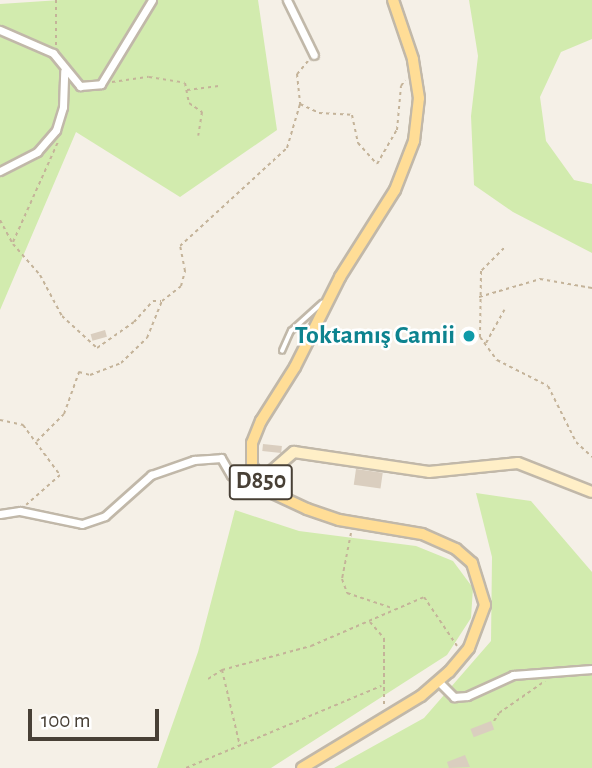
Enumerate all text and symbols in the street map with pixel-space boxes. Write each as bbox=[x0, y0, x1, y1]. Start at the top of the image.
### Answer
place label: Toktamış Camii bbox=[295, 320, 455, 352]
marker: Toktamış Camii bbox=[461, 328, 477, 344]
road number: D850 bbox=[228, 462, 294, 503]
scale bar bbox=[32, 694, 163, 738]
text: 100 m bbox=[41, 710, 91, 731]

